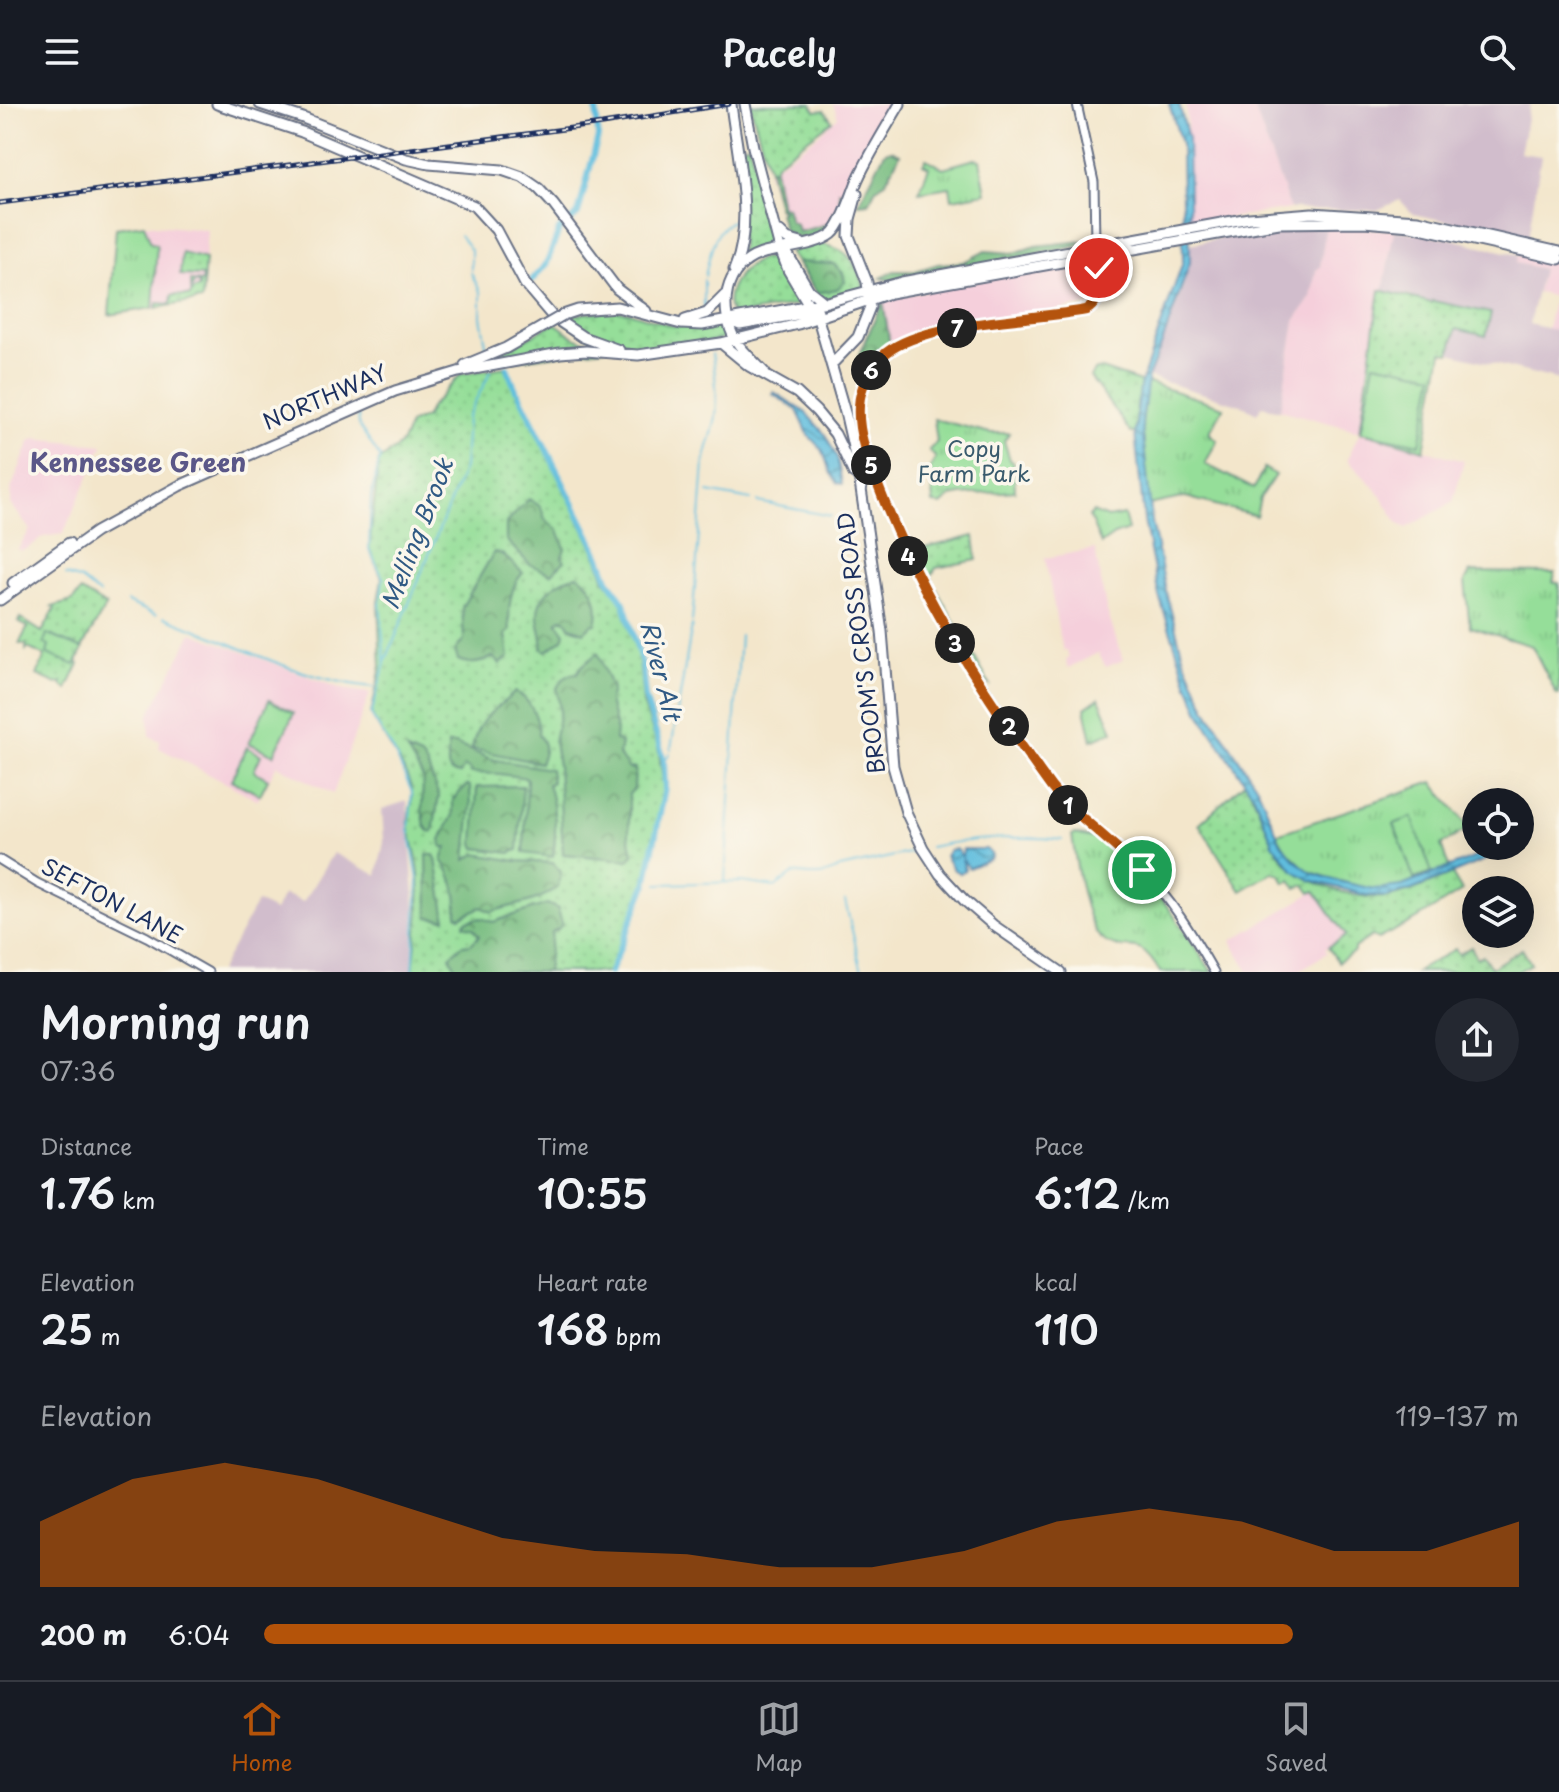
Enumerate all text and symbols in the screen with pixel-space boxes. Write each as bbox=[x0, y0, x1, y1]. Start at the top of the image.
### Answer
text: Pacely bbox=[722, 25, 837, 79]
icon: menu bbox=[40, 30, 84, 74]
icon: search bbox=[1475, 30, 1519, 74]
pin bbox=[1065, 234, 1133, 302]
icon: check bbox=[1077, 246, 1121, 290]
pin: 7 bbox=[937, 308, 977, 348]
text: 7 bbox=[951, 311, 963, 344]
pin: 6 bbox=[851, 350, 891, 390]
text: 6 bbox=[863, 353, 879, 386]
street label: NORTHWAY bbox=[257, 355, 392, 437]
park label: Copy Farm Park bbox=[918, 431, 1030, 489]
district label: Kennessee Green bbox=[30, 442, 246, 481]
pin: 5 bbox=[851, 445, 891, 485]
text: 5 bbox=[864, 448, 878, 481]
water label: Melling Brook bbox=[371, 451, 462, 614]
street label: BROOM'S CROSS ROAD bbox=[827, 510, 892, 776]
pin: 4 bbox=[888, 536, 928, 576]
text: 4 bbox=[901, 539, 915, 572]
water label: River Alt bbox=[632, 617, 692, 727]
pin: 3 bbox=[935, 623, 975, 663]
text: 3 bbox=[948, 626, 962, 659]
pin: 2 bbox=[989, 706, 1029, 746]
text: 2 bbox=[1001, 709, 1017, 742]
pin: 1 bbox=[1048, 785, 1088, 825]
text: 1 bbox=[1063, 788, 1073, 821]
map controls bbox=[1462, 788, 1534, 948]
button: locate bbox=[1462, 788, 1534, 860]
pin bbox=[1108, 836, 1176, 904]
icon: arrive bbox=[1120, 848, 1164, 892]
street label: SEFTON LANE bbox=[36, 849, 189, 951]
button: layers bbox=[1462, 876, 1534, 948]
text: Morning run bbox=[40, 988, 311, 1054]
button: share bbox=[1435, 998, 1519, 1082]
text: 07:36 bbox=[40, 1051, 116, 1090]
text: Distance bbox=[40, 1129, 132, 1162]
text: Time bbox=[537, 1129, 589, 1162]
text: Pace bbox=[1034, 1129, 1084, 1162]
text: 1.76 bbox=[40, 1162, 115, 1223]
text: 10:55 bbox=[537, 1162, 648, 1223]
text: 6:12 bbox=[1034, 1162, 1121, 1223]
text: km bbox=[115, 1183, 155, 1216]
text: /km bbox=[1121, 1183, 1170, 1216]
text: Elevation bbox=[40, 1265, 135, 1298]
text: Heart rate bbox=[537, 1265, 648, 1298]
text: kcal bbox=[1034, 1265, 1078, 1298]
text: 25 bbox=[40, 1298, 93, 1359]
text: 168 bbox=[537, 1298, 609, 1359]
text: 110 bbox=[1034, 1298, 1099, 1359]
text: m bbox=[93, 1319, 120, 1352]
text: bpm bbox=[609, 1319, 661, 1352]
text: Elevation bbox=[40, 1396, 152, 1435]
text: 119–137 m bbox=[1395, 1396, 1519, 1435]
text: 200 m bbox=[40, 1615, 127, 1654]
text: 6:04 bbox=[168, 1615, 230, 1654]
tab: Home bbox=[231, 1697, 293, 1778]
tab: Map bbox=[755, 1697, 802, 1778]
tab: Saved bbox=[1265, 1697, 1328, 1778]

